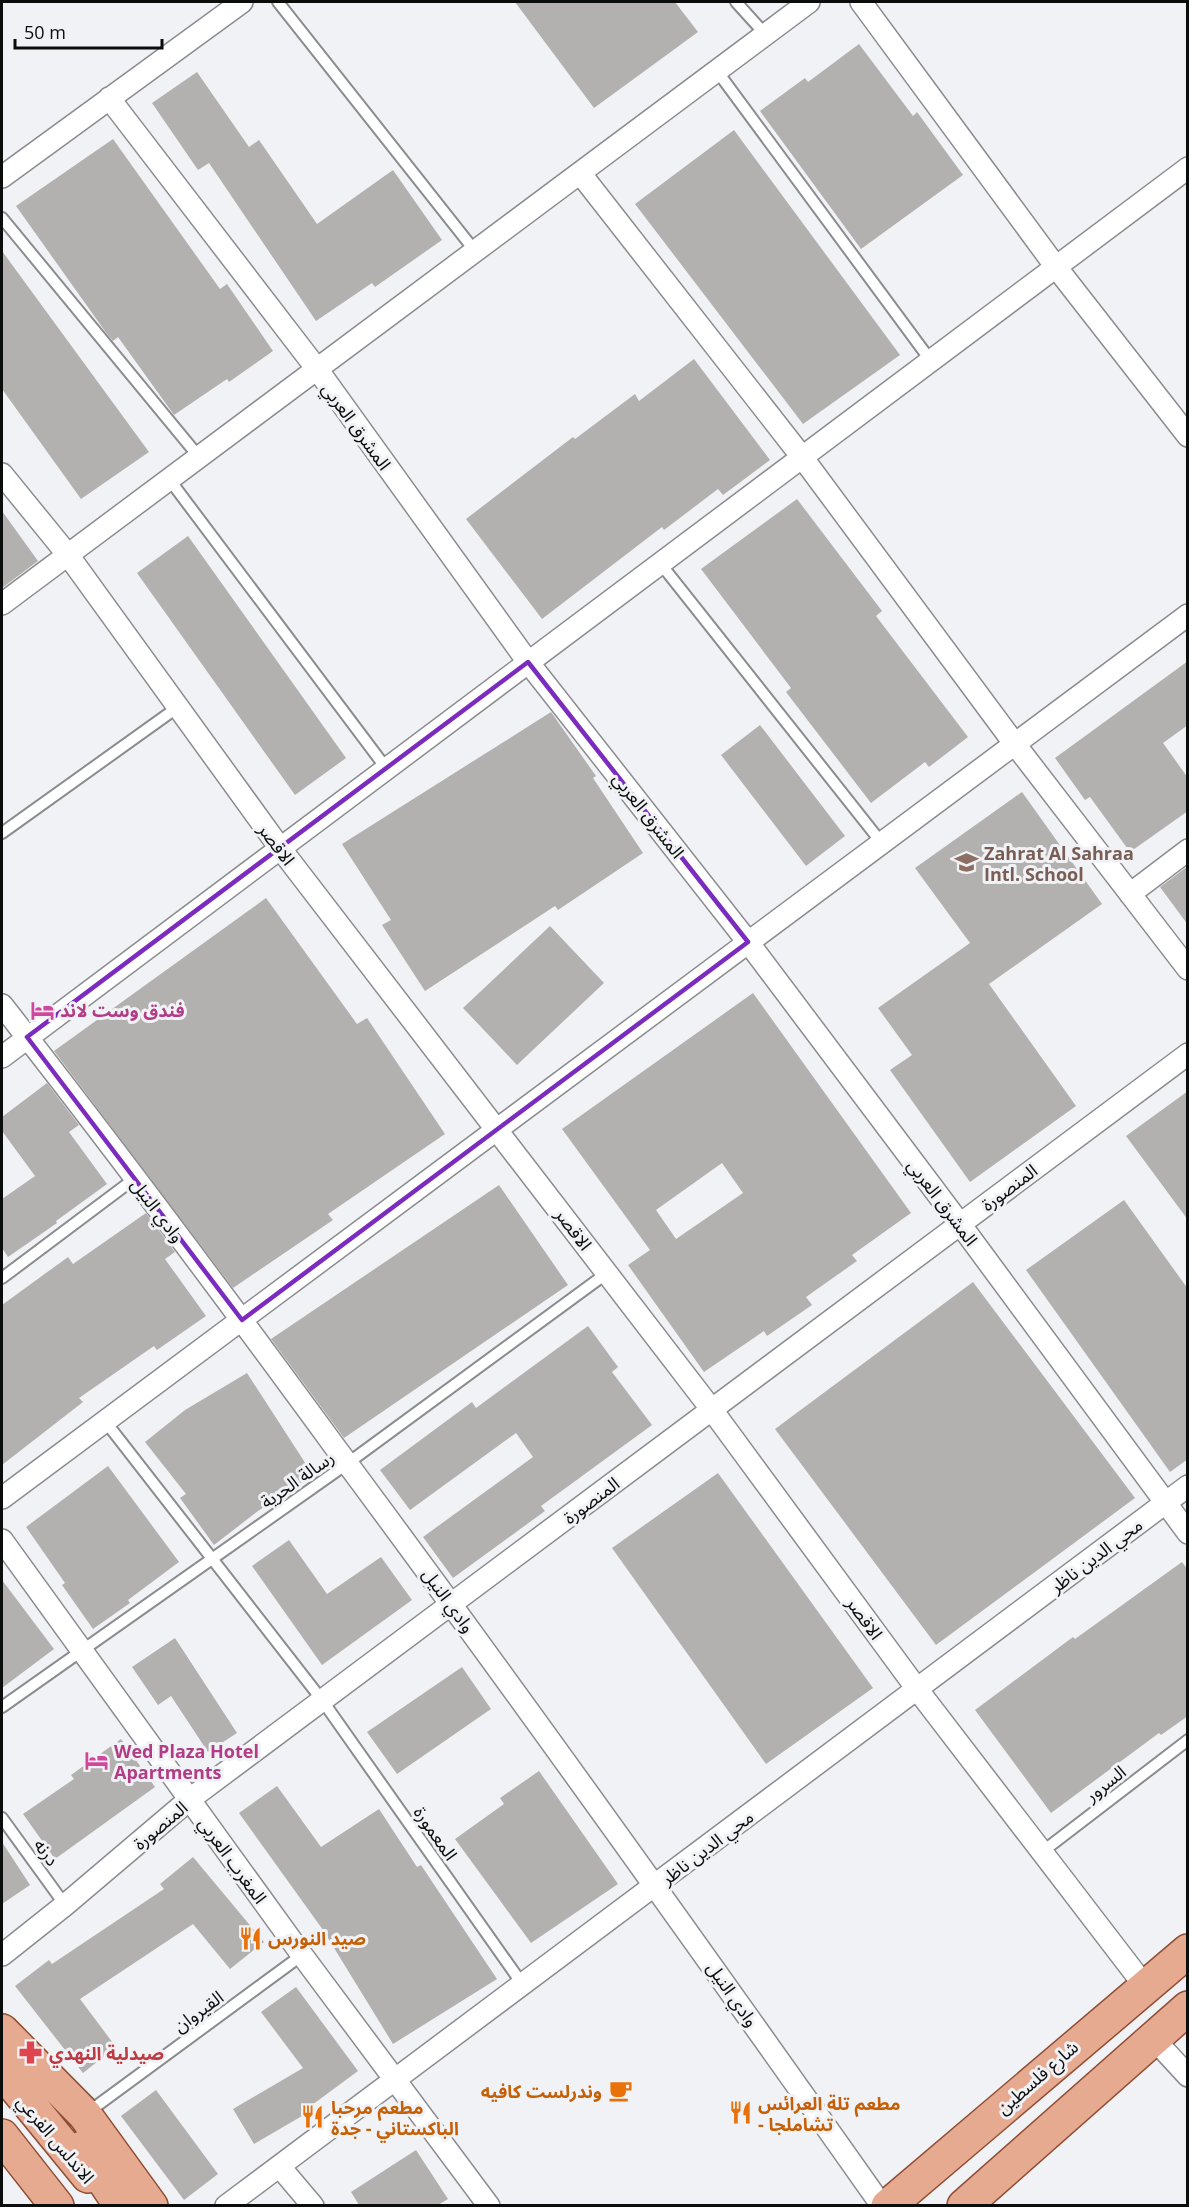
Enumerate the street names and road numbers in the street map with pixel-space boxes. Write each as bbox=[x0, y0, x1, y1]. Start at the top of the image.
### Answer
street label: المشرق العربي bbox=[315, 377, 397, 476]
street label: المشرق العربي bbox=[606, 767, 690, 864]
street label: الاقصر bbox=[253, 817, 301, 870]
street label: المشرق العربي bbox=[901, 1154, 984, 1252]
street label: المنصورة bbox=[976, 1158, 1042, 1216]
street label: وادي النيل bbox=[124, 1173, 190, 1248]
street label: الاقصر bbox=[550, 1202, 598, 1255]
street label: رسالة الحرية bbox=[255, 1445, 339, 1513]
street label: المنصورة bbox=[558, 1471, 624, 1529]
street label: محي الدين ناظر bbox=[1044, 1512, 1148, 1600]
street label: وادي النيل bbox=[416, 1563, 481, 1638]
street label: الاقصر bbox=[841, 1591, 889, 1644]
street label: السرور bbox=[1079, 1759, 1131, 1807]
street label: المنصورة bbox=[128, 1795, 192, 1855]
street label: المعمورة bbox=[409, 1801, 463, 1865]
street label: محي الدين ناظر bbox=[655, 1804, 759, 1892]
street label: المغرب العربي bbox=[192, 1812, 273, 1909]
street label: درنه bbox=[29, 1834, 65, 1870]
street label: وادي النيل bbox=[700, 1957, 764, 2033]
street label: القيروان bbox=[168, 1985, 228, 2037]
street label: شارع فلسطين bbox=[991, 2035, 1085, 2121]
street label: الاندلس الفرعي bbox=[10, 2090, 100, 2190]

